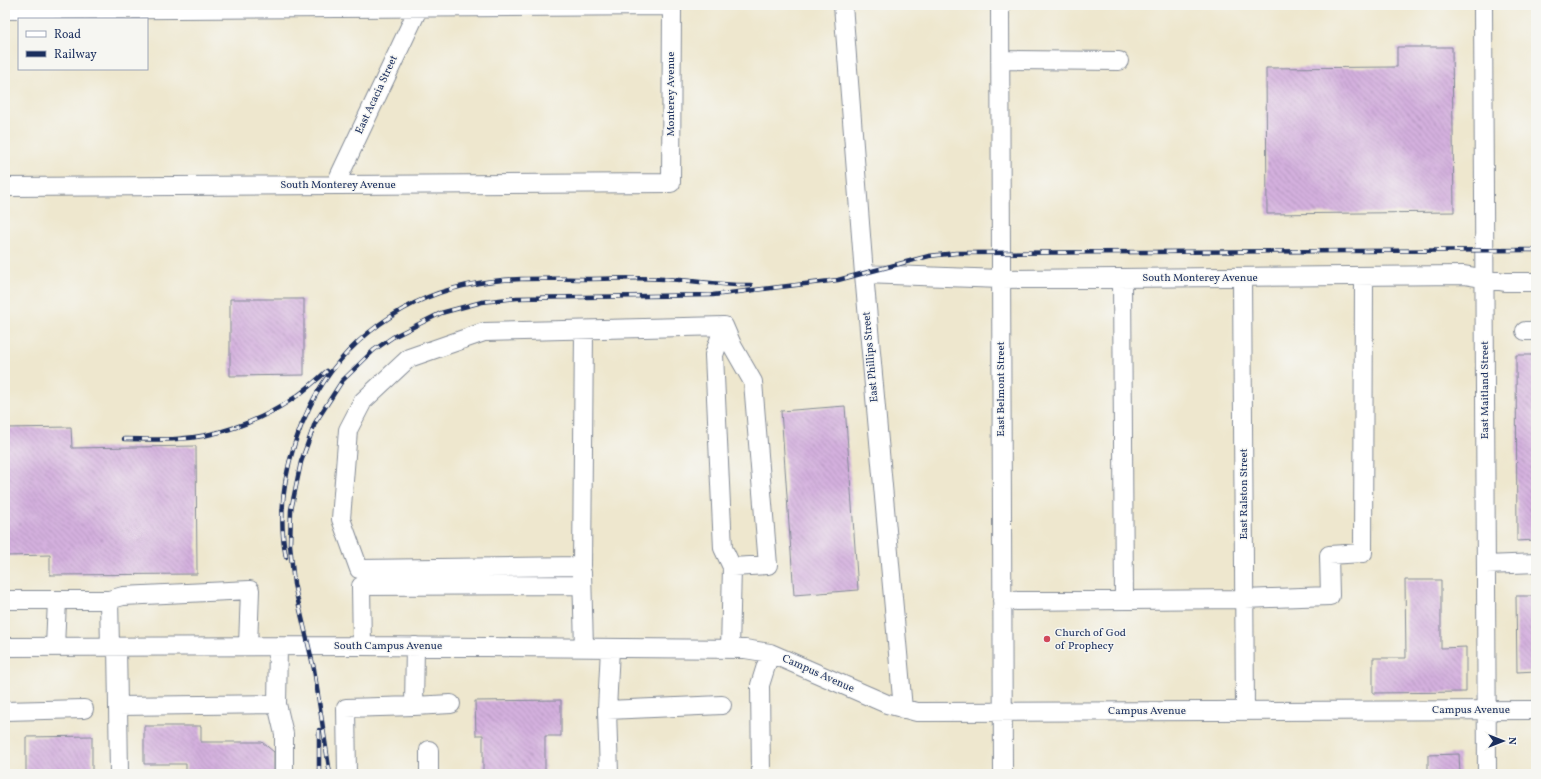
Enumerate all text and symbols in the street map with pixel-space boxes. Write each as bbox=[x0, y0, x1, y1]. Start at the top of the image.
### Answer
legend bbox=[18, 18, 148, 70]
text: Road bbox=[54, 27, 81, 43]
text: Railway bbox=[54, 47, 97, 63]
street label: Monterey Avenue bbox=[664, 52, 679, 136]
street label: East Acacia Street bbox=[352, 53, 402, 137]
street label: South Monterey Avenue bbox=[280, 178, 396, 193]
street label: South Monterey Avenue bbox=[1142, 271, 1258, 286]
street label: East Phillips Street bbox=[860, 311, 882, 403]
street label: East Belmont Street bbox=[994, 341, 1009, 437]
street label: East Maitland Street bbox=[1478, 341, 1493, 439]
street label: East Ralston Street bbox=[1237, 448, 1252, 540]
place label: Church of God of Prophecy bbox=[1055, 626, 1126, 654]
marker: Church of God of Prophecy bbox=[1042, 634, 1052, 644]
street label: South Campus Avenue bbox=[334, 639, 442, 654]
street label: Campus Avenue bbox=[779, 651, 857, 697]
street label: Campus Avenue bbox=[1432, 703, 1510, 718]
street label: Campus Avenue bbox=[1108, 704, 1186, 719]
north arrow bbox=[1483, 721, 1523, 761]
text: N bbox=[1504, 737, 1519, 745]

